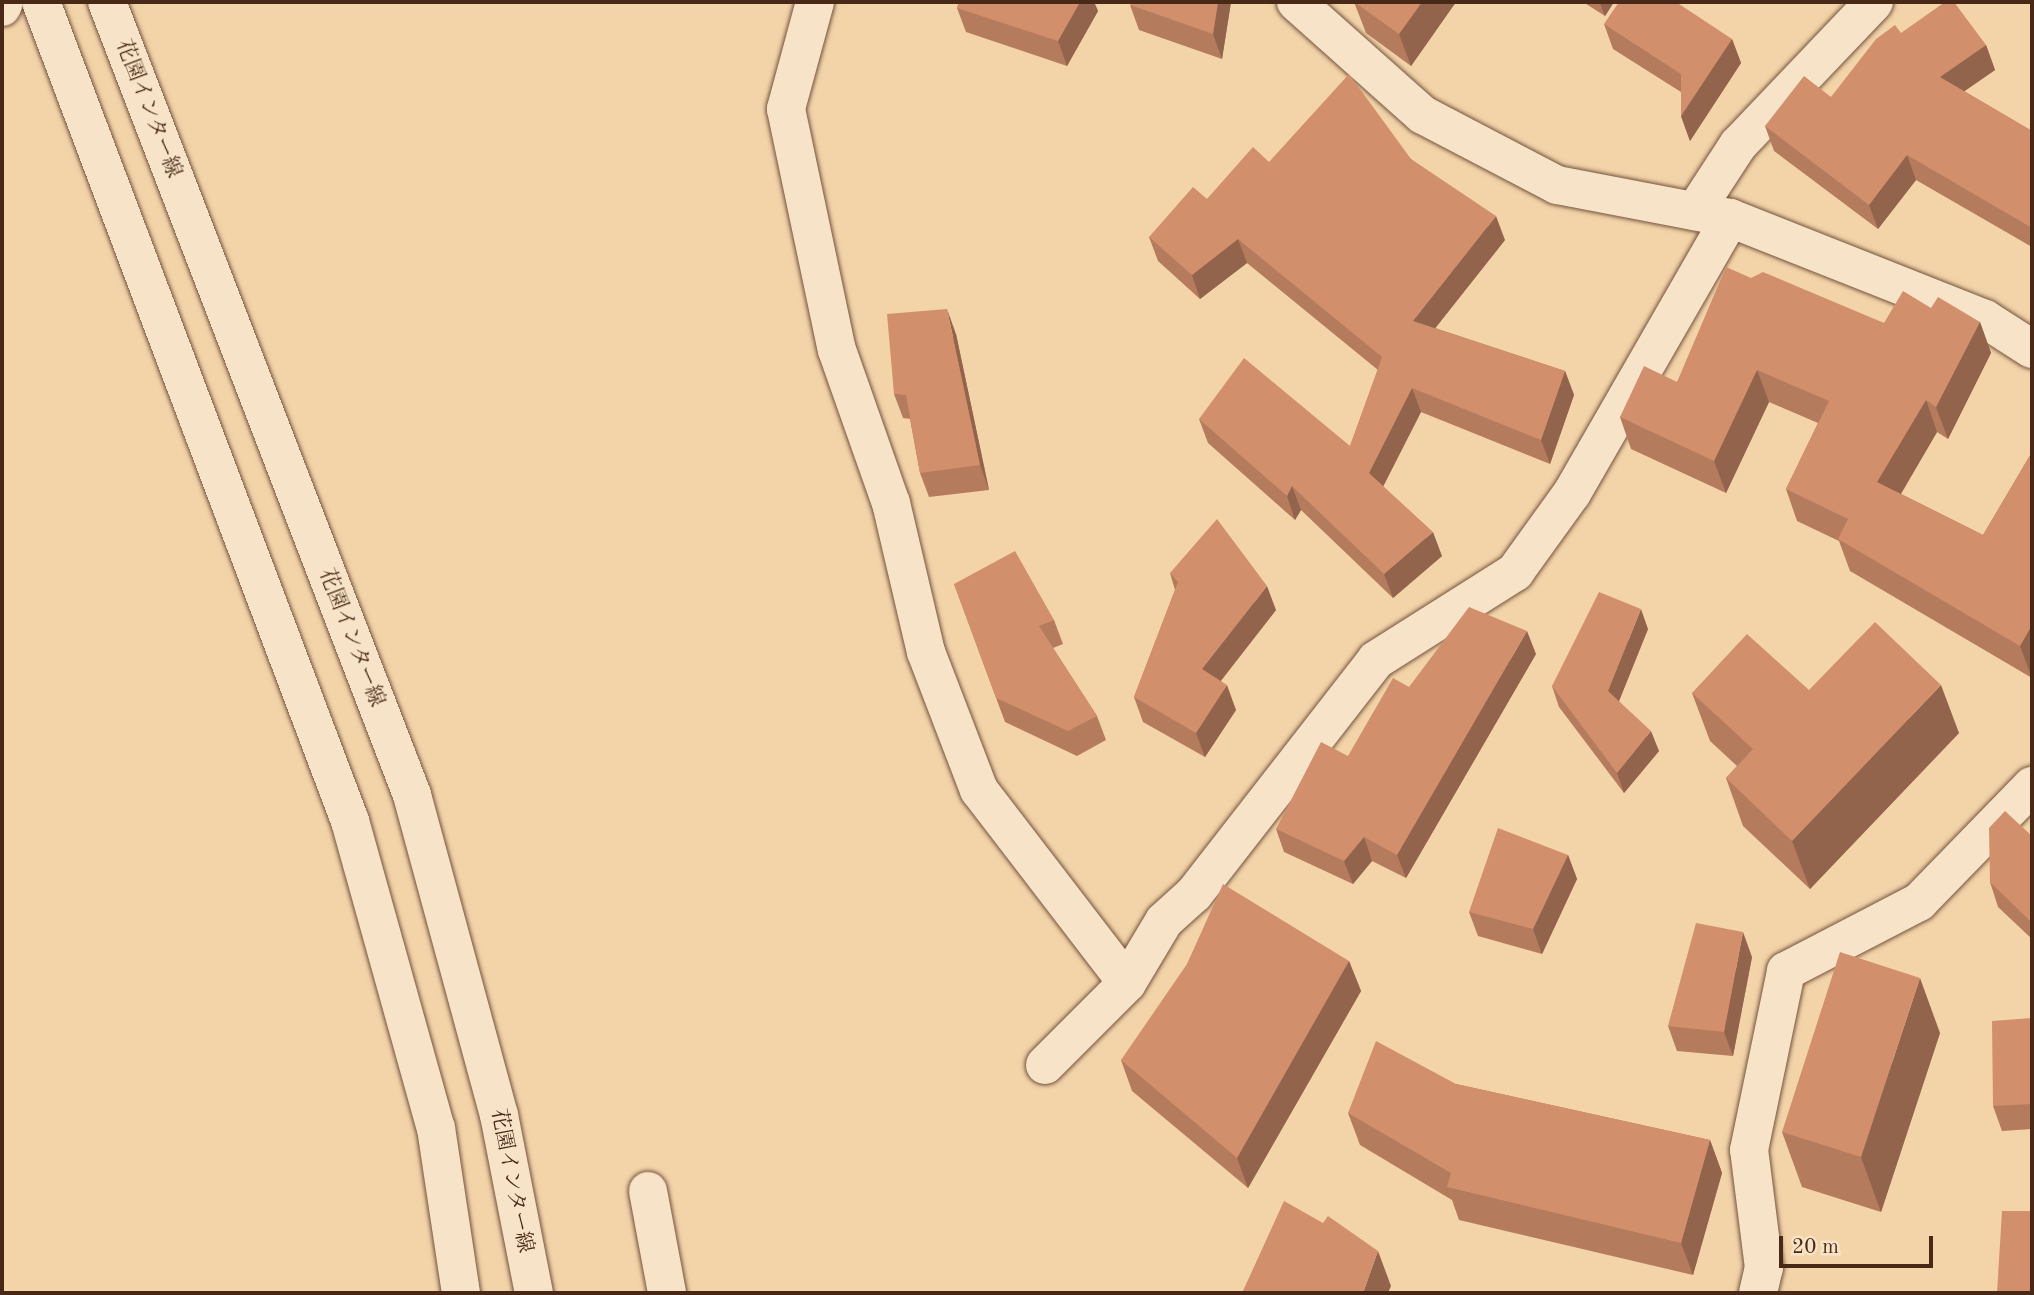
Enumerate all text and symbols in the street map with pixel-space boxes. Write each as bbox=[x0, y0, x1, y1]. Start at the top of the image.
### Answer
street label: 花園インター線 bbox=[110, 36, 186, 182]
street label: 花園インター線 bbox=[313, 565, 389, 711]
street label: 花園インター線 bbox=[485, 1106, 537, 1256]
scale bar bbox=[1782, 1222, 1936, 1266]
text: 20 m bbox=[1792, 1237, 1839, 1258]

